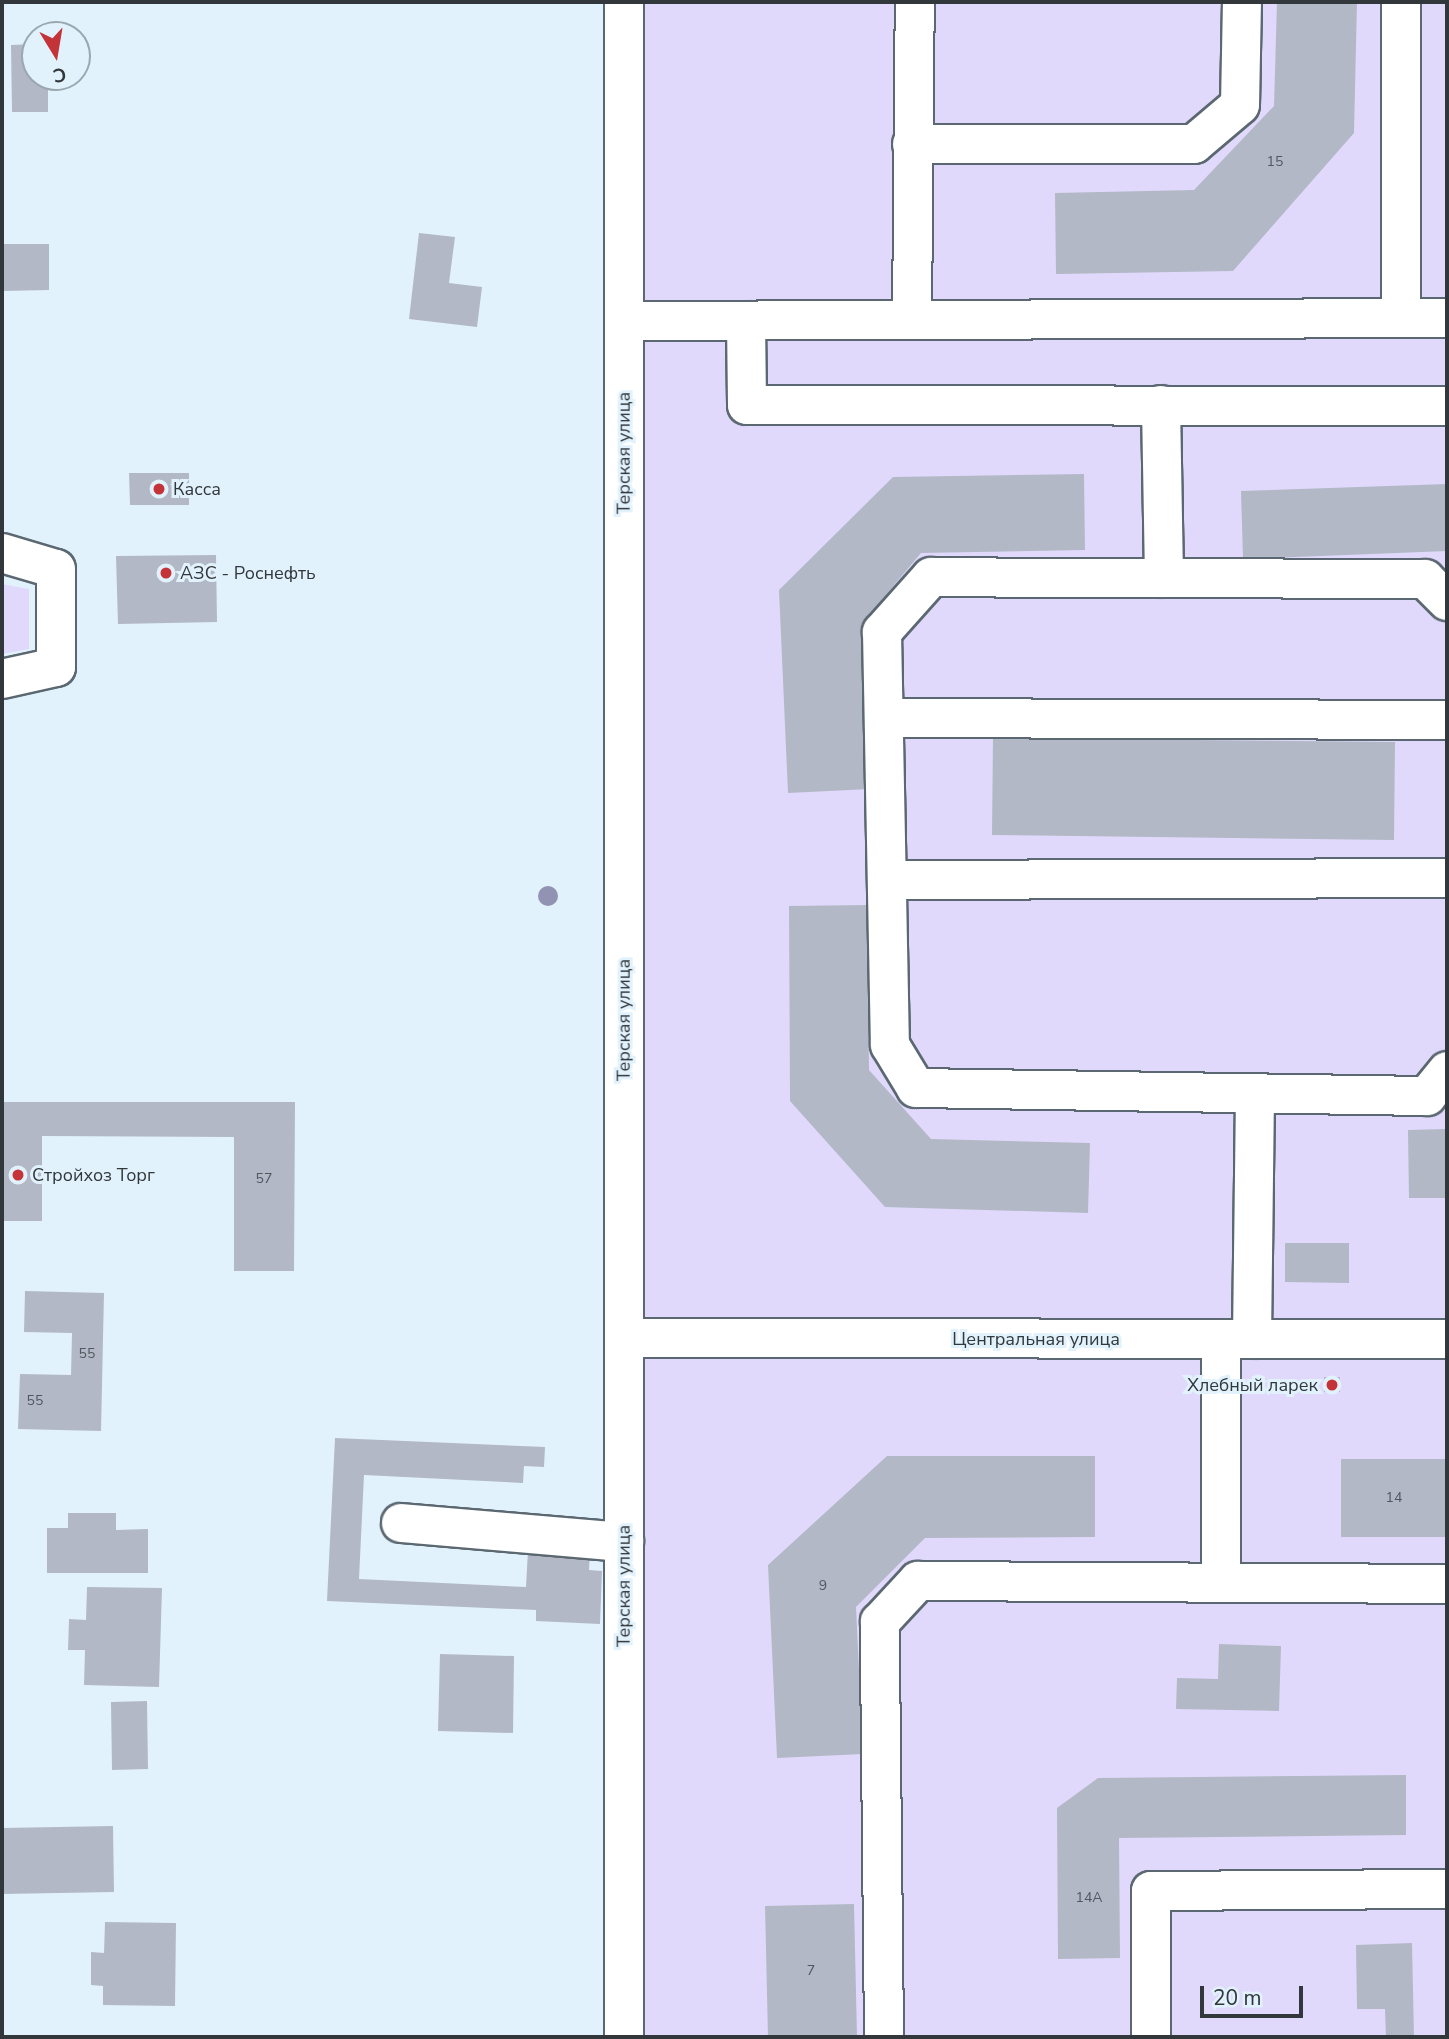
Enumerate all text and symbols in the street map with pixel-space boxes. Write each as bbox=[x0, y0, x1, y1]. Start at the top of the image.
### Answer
north arrow bbox=[21, 21, 91, 91]
text: С bbox=[51, 61, 68, 89]
house number: 15 bbox=[1267, 154, 1283, 170]
street label: Терская улица bbox=[613, 392, 635, 514]
place label: Касса bbox=[173, 478, 221, 500]
marker: Касса bbox=[151, 481, 167, 497]
place label: АЗС - Роснефть bbox=[180, 562, 316, 584]
marker: АЗС - Роснефть bbox=[158, 565, 174, 581]
street label: Терская улица bbox=[613, 959, 635, 1081]
place label: Стройхоз Торг bbox=[32, 1164, 155, 1186]
marker: Стройхоз Торг bbox=[10, 1167, 26, 1183]
house number: 57 bbox=[256, 1171, 272, 1187]
street label: Центральная улица bbox=[952, 1328, 1120, 1350]
house number: 55 bbox=[79, 1346, 95, 1362]
place label: Хлебный ларек bbox=[1187, 1374, 1318, 1396]
marker: Хлебный ларек bbox=[1324, 1377, 1340, 1393]
house number: 55 bbox=[27, 1393, 43, 1409]
house number: 14 bbox=[1386, 1490, 1402, 1506]
street label: Терская улица bbox=[613, 1525, 635, 1647]
house number: 9 bbox=[819, 1578, 827, 1594]
house number: 14А bbox=[1075, 1890, 1103, 1906]
house number: 7 bbox=[807, 1963, 815, 1979]
scale bar bbox=[1204, 1972, 1307, 2016]
text: 20 m bbox=[1213, 1984, 1262, 2012]

